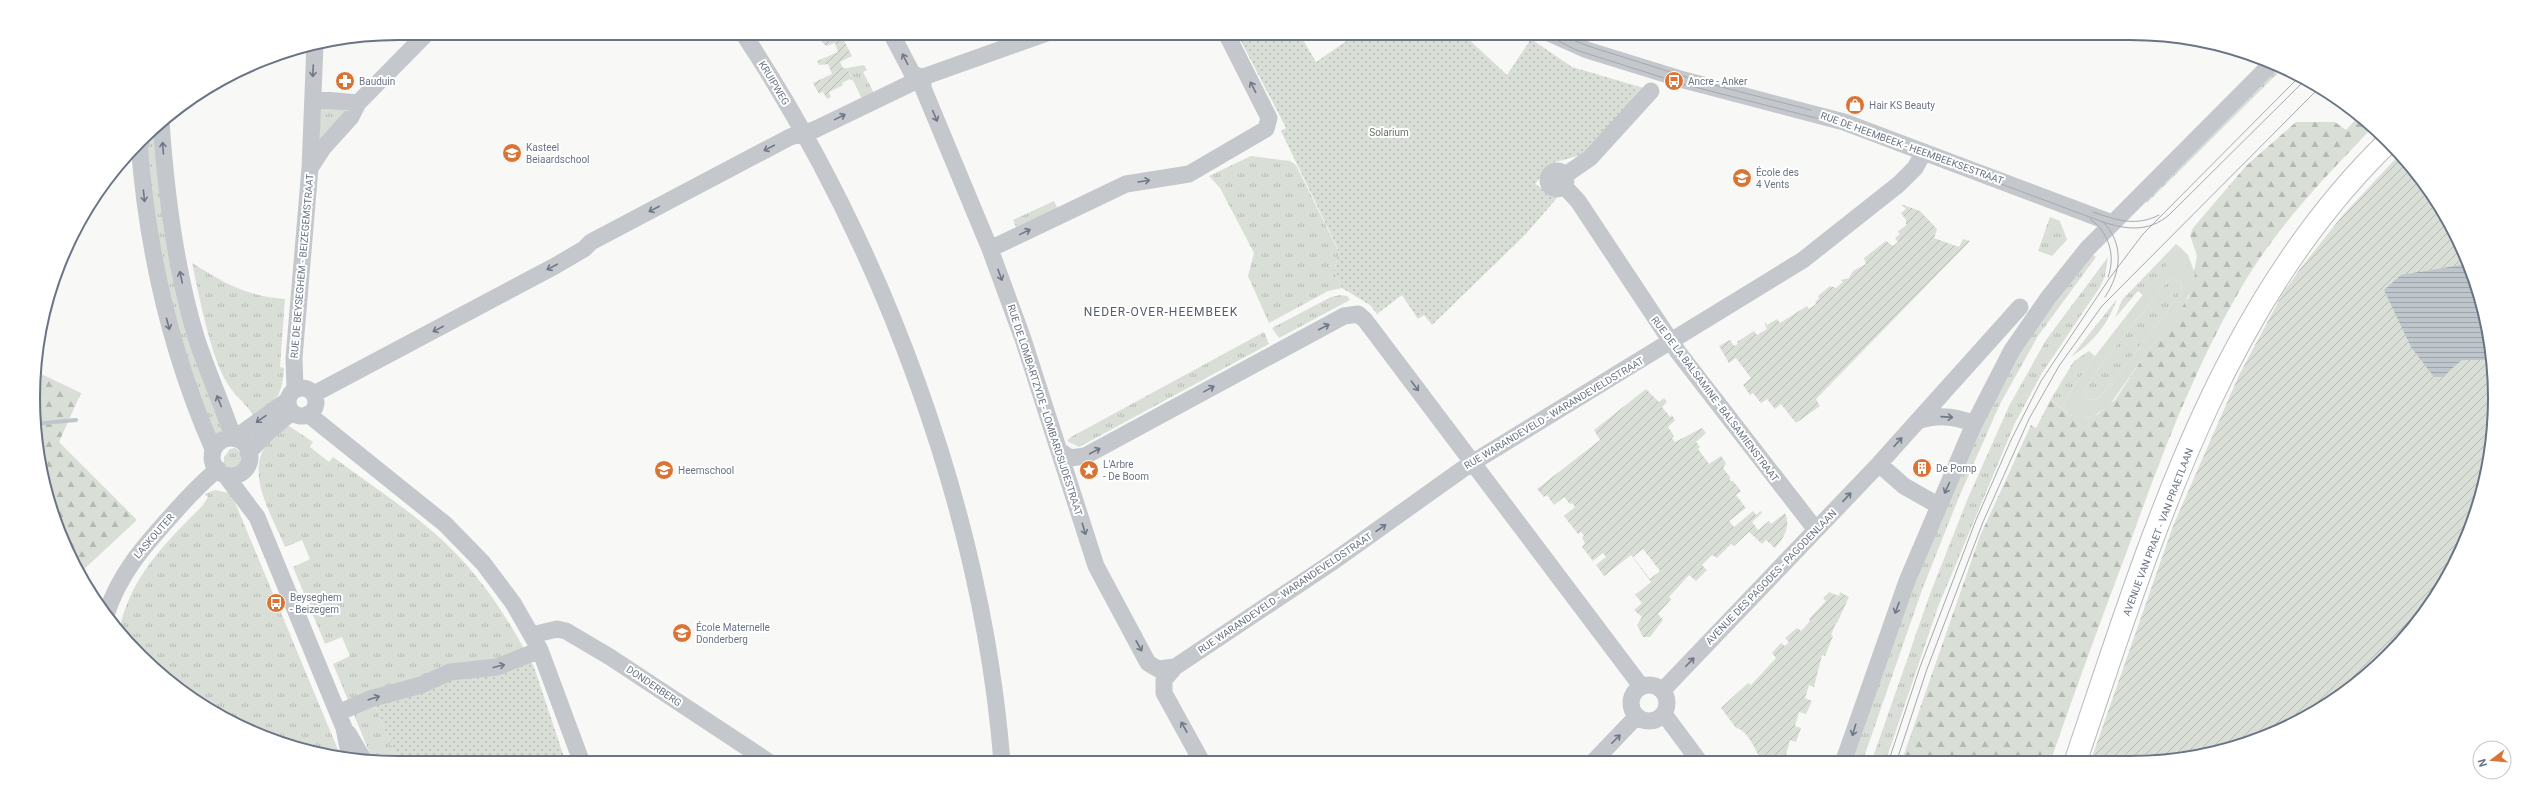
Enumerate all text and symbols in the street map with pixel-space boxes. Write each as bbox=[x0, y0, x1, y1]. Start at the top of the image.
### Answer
one-way arrow bbox=[901, 53, 908, 65]
street label: KRUIPWEG bbox=[757, 59, 792, 107]
one-way arrow bbox=[309, 64, 316, 77]
pharmacy icon: Bauduin bbox=[334, 70, 356, 92]
bus stop icon: Ancre - Anker bbox=[1663, 70, 1685, 92]
place label: Bauduin bbox=[359, 76, 395, 87]
place label: Ancre - Anker bbox=[1688, 76, 1748, 87]
one-way arrow bbox=[1249, 81, 1256, 93]
shop icon: Hair KS Beauty bbox=[1844, 94, 1866, 116]
place label: Hair KS Beauty bbox=[1869, 100, 1935, 111]
one-way arrow bbox=[931, 109, 939, 121]
street label: RUE DE HEEMBEEK - HEEMBEEKSESTRAAT bbox=[1819, 110, 2005, 186]
one-way arrow bbox=[833, 113, 845, 120]
park label: Solarium bbox=[1369, 127, 1409, 138]
one-way arrow bbox=[160, 142, 167, 155]
school or university icon: Kasteel Beiaardschool bbox=[501, 142, 523, 164]
place label: Kasteel Beiaardschool bbox=[526, 142, 590, 165]
one-way arrow bbox=[763, 145, 775, 153]
place label: École des 4 Vents bbox=[1756, 166, 1799, 190]
school or university icon: École des 4 Vents bbox=[1731, 167, 1753, 189]
street label: RUE DE BEYSEGHEM - BEIZEGEMSTRAAT bbox=[288, 173, 316, 359]
one-way arrow bbox=[1137, 177, 1150, 185]
one-way arrow bbox=[140, 189, 148, 202]
one-way arrow bbox=[648, 206, 660, 213]
one-way arrow bbox=[1019, 228, 1031, 235]
one-way arrow bbox=[546, 264, 558, 272]
one-way arrow bbox=[996, 268, 1004, 280]
one-way arrow bbox=[176, 271, 184, 284]
street label: RUE DE LOMBARTZYDE - LOMBARDSIJDESTRAAT bbox=[1006, 303, 1084, 517]
district label: NEDER-OVER-HEEMBEEK bbox=[1084, 305, 1238, 319]
street label: RUE DE LA BALSAMINE - BALSAMIENSTRAAT bbox=[1649, 314, 1781, 484]
one-way arrow bbox=[165, 317, 172, 330]
one-way arrow bbox=[1318, 323, 1330, 330]
one-way arrow bbox=[432, 325, 444, 333]
street label: RUE WARANDEVELD - WARANDEVELDSTRAAT bbox=[1462, 355, 1646, 471]
one-way arrow bbox=[1411, 380, 1420, 391]
one-way arrow bbox=[1203, 385, 1215, 392]
one-way arrow bbox=[214, 396, 222, 408]
one-way arrow bbox=[1940, 414, 1953, 421]
one-way arrow bbox=[256, 415, 267, 423]
one-way arrow bbox=[1893, 437, 1903, 447]
one-way arrow bbox=[1089, 446, 1101, 454]
street label: AVENUE VAN PRAET - VAN PRAETLAAN bbox=[2121, 447, 2195, 617]
building icon: De Pomp bbox=[1911, 457, 1933, 479]
school or university icon: Heemschool bbox=[653, 459, 675, 481]
place icon: L'Arbre - De Boom bbox=[1078, 459, 1100, 481]
place label: L'Arbre - De Boom bbox=[1103, 459, 1149, 482]
place label: De Pomp bbox=[1936, 463, 1977, 474]
place label: Heemschool bbox=[678, 465, 734, 476]
one-way arrow bbox=[1943, 481, 1950, 493]
one-way arrow bbox=[1842, 492, 1852, 502]
street label: AVENUE DES PAGODES - PAGODENLAAN bbox=[1703, 507, 1839, 647]
street label: LASKOUTER bbox=[132, 512, 176, 560]
one-way arrow bbox=[1081, 522, 1088, 535]
one-way arrow bbox=[1375, 524, 1386, 532]
street label: RUE WARANDEVELD - WARANDEVELDSTRAAT bbox=[1196, 530, 1374, 656]
bus stop icon: Beyseghem - Beizegem bbox=[265, 592, 287, 614]
place label: Beyseghem - Beizegem bbox=[290, 592, 342, 615]
one-way arrow bbox=[1893, 601, 1901, 613]
place label: École Maternelle Donderberg bbox=[696, 621, 770, 645]
school or university icon: École Maternelle Donderberg bbox=[671, 622, 693, 644]
one-way arrow bbox=[1135, 640, 1143, 652]
one-way arrow bbox=[1685, 657, 1695, 667]
one-way arrow bbox=[492, 662, 505, 669]
street label: DONDERBERG bbox=[624, 664, 684, 709]
one-way arrow bbox=[367, 694, 380, 701]
one-way arrow bbox=[1179, 722, 1187, 734]
one-way arrow bbox=[1850, 723, 1857, 736]
one-way arrow bbox=[1611, 734, 1620, 744]
north arrow bbox=[2472, 740, 2512, 780]
text: N bbox=[2475, 757, 2490, 768]

